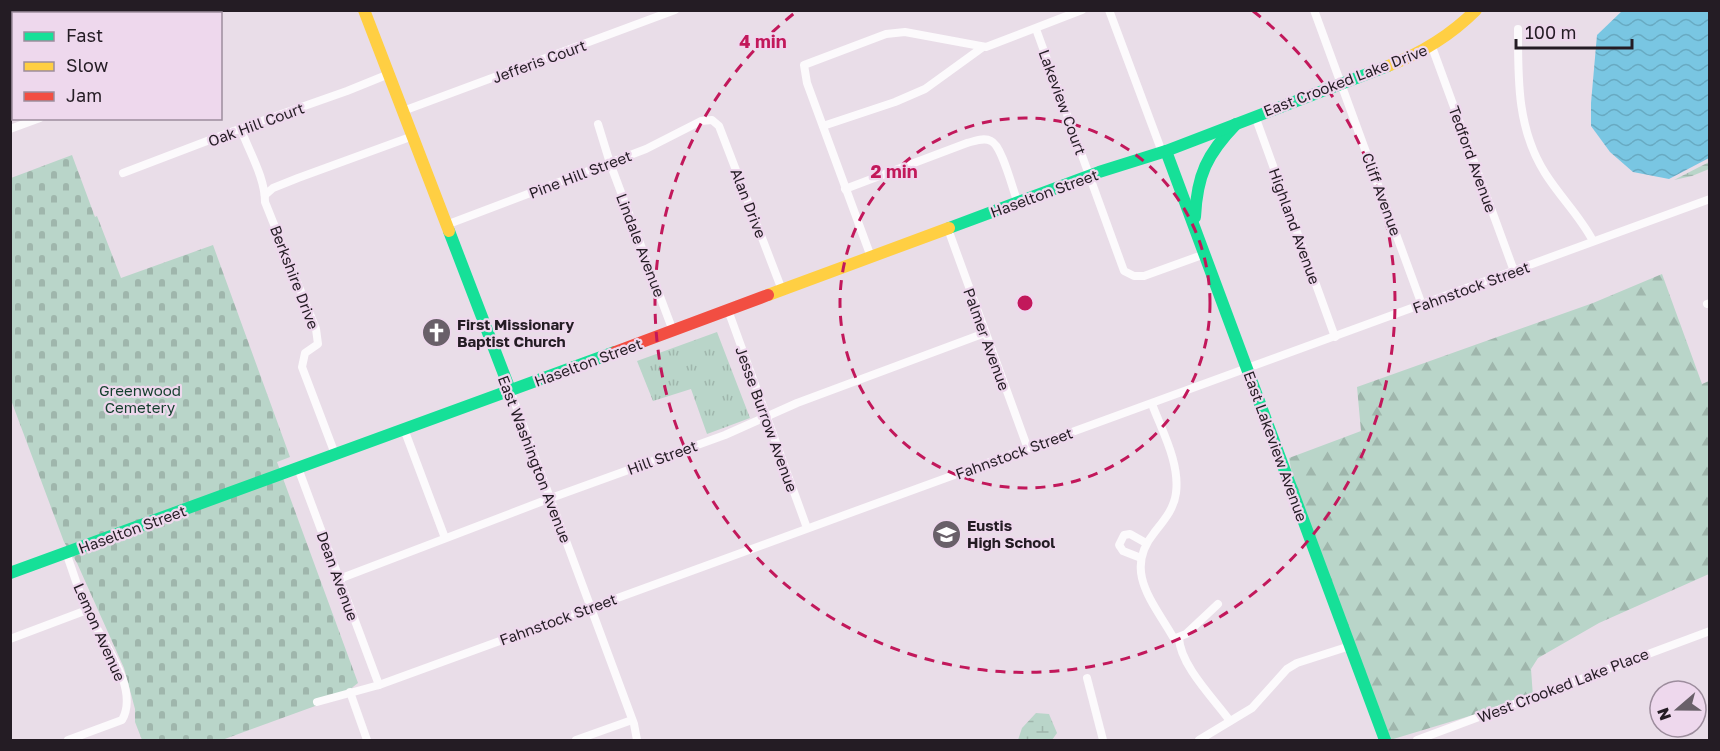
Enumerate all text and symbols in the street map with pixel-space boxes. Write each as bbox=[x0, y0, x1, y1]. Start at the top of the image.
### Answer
legend bbox=[12, 12, 222, 120]
scale bar bbox=[1516, 12, 1632, 50]
text: 100 m bbox=[1525, 21, 1576, 43]
text: Fast bbox=[66, 24, 103, 46]
text: 4 min bbox=[739, 30, 787, 52]
street label: Jefferis Court bbox=[490, 36, 588, 86]
street label: East Crooked Lake Drive bbox=[1261, 40, 1430, 120]
street label: Lakeview Court bbox=[1036, 47, 1090, 157]
text: Slow bbox=[66, 54, 109, 76]
text: Jam bbox=[66, 84, 102, 106]
street label: Oak Hill Court bbox=[205, 98, 307, 150]
street label: Tedford Avenue bbox=[1445, 103, 1501, 215]
street label: Pine Hill Street bbox=[526, 146, 634, 202]
street label: Cliff Avenue bbox=[1359, 150, 1405, 238]
text: 2 min bbox=[870, 160, 918, 182]
street label: Haselton Street bbox=[988, 165, 1100, 221]
street label: Highland Avenue bbox=[1266, 165, 1324, 287]
street label: Alan Drive bbox=[727, 166, 771, 241]
street label: Lindale Avenue bbox=[613, 191, 669, 300]
street label: Berkshire Drive bbox=[267, 223, 323, 332]
street label: Fahnstock Street bbox=[1410, 257, 1532, 317]
street label: Palmer Avenue bbox=[960, 285, 1014, 393]
centre of rings bbox=[1015, 293, 1035, 313]
place label: First Missionary Baptist Church bbox=[457, 315, 574, 350]
church icon: First Missionary Baptist Church bbox=[420, 317, 452, 349]
street label: Haselton Street bbox=[532, 334, 644, 390]
street label: Jesse Burrow Avenue bbox=[732, 344, 802, 495]
street label: East Lakeview Avenue bbox=[1240, 368, 1312, 524]
street label: East Washington Avenue bbox=[495, 373, 575, 546]
park label: Greenwood Cemetery bbox=[99, 381, 181, 416]
street label: Fahnstock Street bbox=[953, 423, 1075, 483]
street label: Hill Street bbox=[625, 436, 699, 478]
street label: Haselton Street bbox=[76, 501, 188, 557]
place label: Eustis High School bbox=[967, 516, 1055, 551]
school or university icon: Eustis High School bbox=[930, 518, 962, 550]
street label: Dean Avenue bbox=[314, 529, 363, 623]
street label: Lemon Avenue bbox=[70, 580, 130, 684]
street label: Fahnstock Street bbox=[497, 589, 619, 649]
street label: West Crooked Lake Place bbox=[1475, 644, 1651, 726]
north arrow bbox=[1648, 679, 1708, 739]
text: N bbox=[1652, 705, 1675, 723]

